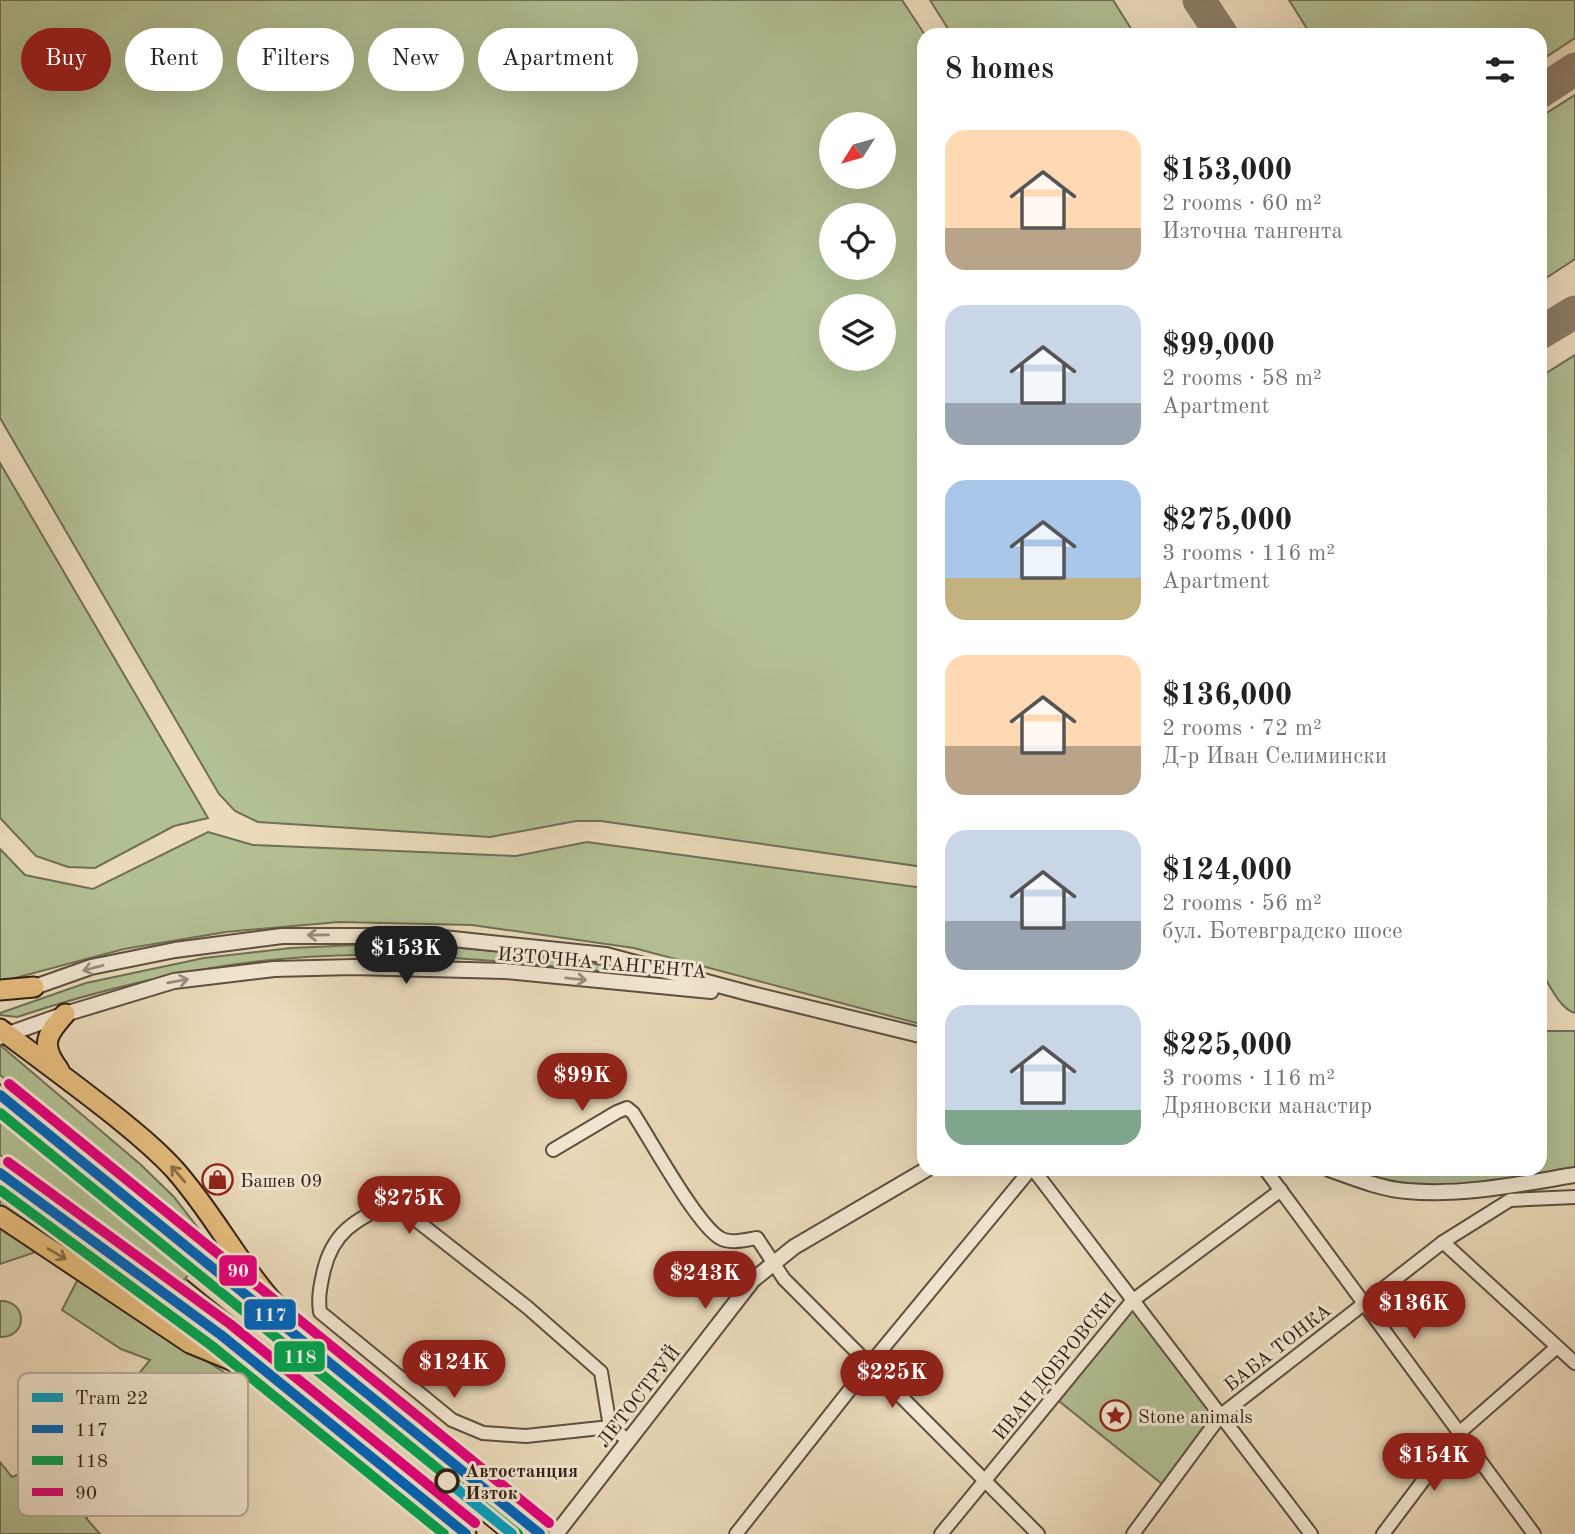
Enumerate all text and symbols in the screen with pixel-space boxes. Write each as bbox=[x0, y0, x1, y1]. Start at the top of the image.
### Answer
chip: Buy bbox=[21, 28, 111, 91]
chip: Rent bbox=[125, 28, 223, 91]
chip: Filters bbox=[237, 28, 354, 91]
chip: New bbox=[368, 28, 464, 91]
chip: Apartment bbox=[478, 28, 638, 91]
icon: filters bbox=[1481, 51, 1519, 89]
text: 8 homes bbox=[945, 55, 1054, 85]
north arrow bbox=[819, 112, 896, 189]
map controls bbox=[819, 112, 896, 371]
text: $153,000 bbox=[1162, 156, 1292, 186]
icon: home bbox=[1001, 158, 1085, 242]
text: 2 rooms · 60 m² bbox=[1162, 192, 1322, 215]
button: locate bbox=[819, 203, 896, 280]
text: Източна тангента bbox=[1162, 220, 1343, 243]
button: layers bbox=[819, 294, 896, 371]
text: $99,000 bbox=[1162, 331, 1275, 361]
icon: home bbox=[1001, 333, 1085, 417]
text: 2 rooms · 58 m² bbox=[1162, 367, 1322, 390]
text: Apartment bbox=[1162, 395, 1270, 418]
text: $275,000 bbox=[1162, 506, 1292, 536]
icon: home bbox=[1001, 508, 1085, 592]
text: 3 rooms · 116 m² bbox=[1162, 542, 1335, 565]
text: Apartment bbox=[1162, 570, 1270, 593]
text: $136,000 bbox=[1162, 681, 1292, 711]
icon: home bbox=[1001, 683, 1085, 767]
text: 2 rooms · 72 m² bbox=[1162, 717, 1322, 740]
text: Д-р Иван Селимински bbox=[1162, 745, 1387, 768]
text: $124,000 bbox=[1162, 856, 1292, 886]
icon: home bbox=[1001, 858, 1085, 942]
text: 2 rooms · 56 m² bbox=[1162, 892, 1322, 915]
text: бул. Ботевградско шосе bbox=[1162, 920, 1403, 943]
pin: $153K bbox=[357, 926, 455, 986]
one-way arrow bbox=[307, 929, 330, 942]
text: $153K bbox=[370, 937, 442, 960]
street label: ИЗТОЧНА ТАНГЕНТА bbox=[496, 946, 708, 983]
one-way arrow bbox=[83, 962, 105, 975]
one-way arrow bbox=[564, 973, 587, 986]
one-way arrow bbox=[166, 974, 189, 988]
text: $225,000 bbox=[1162, 1031, 1292, 1061]
icon: home bbox=[1001, 1033, 1085, 1117]
pin: $99K bbox=[541, 1054, 623, 1113]
text: $99K bbox=[553, 1064, 611, 1087]
text: 3 rooms · 116 m² bbox=[1162, 1067, 1335, 1090]
text: Дряновски манастир bbox=[1162, 1095, 1372, 1118]
shop icon: Башев 09 bbox=[200, 1163, 234, 1197]
one-way arrow bbox=[171, 1166, 187, 1184]
place label: Башев 09 bbox=[240, 1173, 323, 1192]
pin: $275K bbox=[360, 1176, 458, 1236]
text: $275K bbox=[373, 1187, 445, 1210]
one-way arrow bbox=[46, 1248, 67, 1261]
pin: $243K bbox=[656, 1252, 754, 1311]
line badge: 90 bbox=[218, 1254, 258, 1287]
text: $243K bbox=[669, 1262, 741, 1285]
text: 90 bbox=[227, 1263, 249, 1282]
pin: $136K bbox=[1365, 1282, 1463, 1341]
street label: ИВАН ДОБРОВСКИ bbox=[991, 1290, 1121, 1445]
text: $136K bbox=[1378, 1292, 1450, 1315]
line badge: 117 bbox=[243, 1298, 297, 1331]
street label: БАБА ТОНКА bbox=[1222, 1301, 1336, 1396]
text: 117 bbox=[253, 1307, 287, 1326]
line badge: 118 bbox=[273, 1340, 326, 1373]
pin: $124K bbox=[405, 1340, 503, 1400]
street label: ЛЕТОСТРУЙ bbox=[592, 1341, 685, 1452]
text: 118 bbox=[283, 1349, 317, 1368]
pin: $225K bbox=[843, 1350, 941, 1410]
text: $124K bbox=[418, 1351, 490, 1374]
text: $225K bbox=[856, 1361, 928, 1384]
legend bbox=[18, 1373, 248, 1516]
text: Tram 22 bbox=[75, 1390, 148, 1409]
place icon: Stone animals bbox=[1098, 1399, 1132, 1433]
place label: Stone animals bbox=[1138, 1409, 1253, 1428]
text: 117 bbox=[75, 1422, 108, 1441]
pin: $154K bbox=[1385, 1434, 1483, 1493]
text: $154K bbox=[1398, 1444, 1470, 1467]
text: 118 bbox=[75, 1453, 108, 1472]
place label: Автостанция Изток bbox=[465, 1463, 578, 1504]
marker: Автостанция Изток bbox=[435, 1469, 459, 1493]
text: 90 bbox=[75, 1485, 97, 1504]

